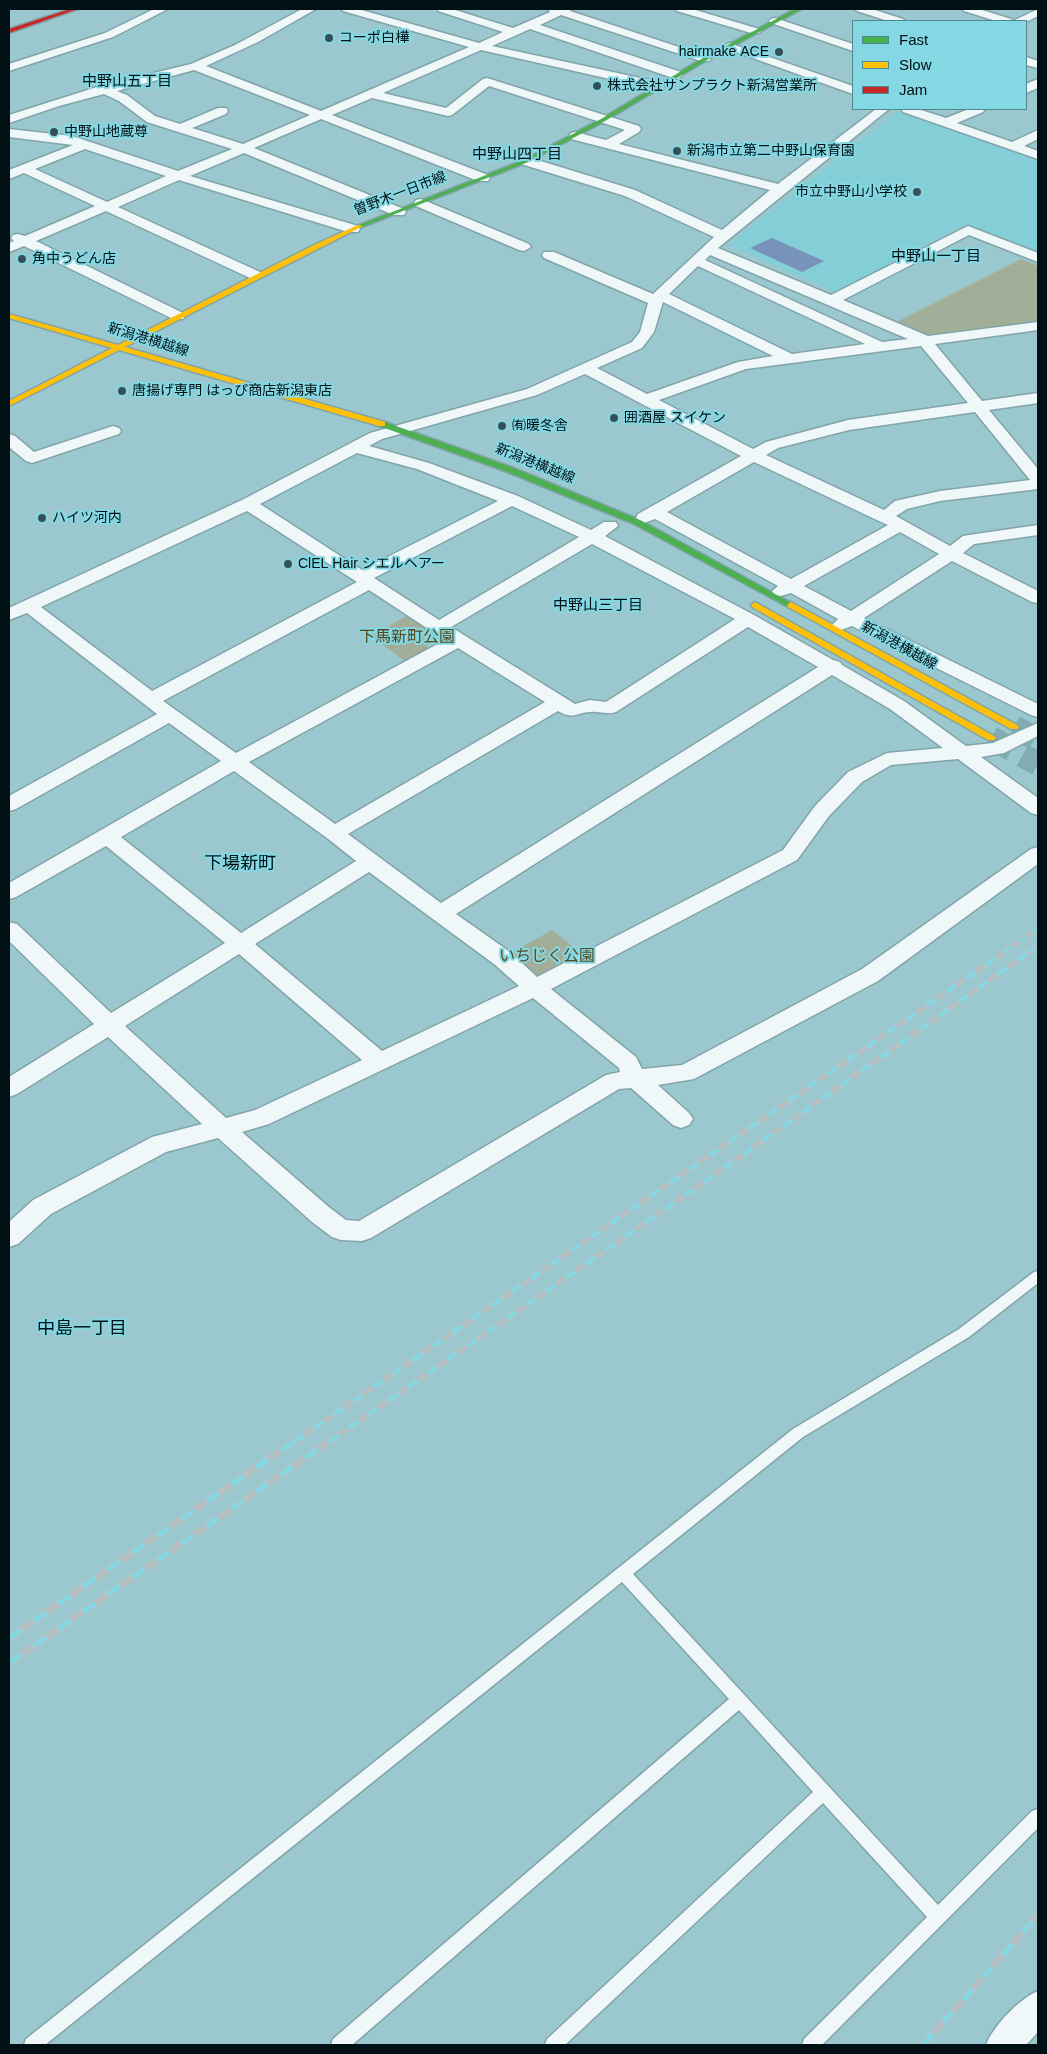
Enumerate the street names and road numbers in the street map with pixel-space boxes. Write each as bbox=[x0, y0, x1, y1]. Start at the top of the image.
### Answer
street label: 曽野木一日市線 bbox=[351, 169, 449, 219]
street label: 新潟港横越線 bbox=[105, 320, 191, 360]
street label: 新潟港横越線 bbox=[493, 440, 577, 488]
street label: 新潟港横越線 bbox=[858, 618, 940, 674]

